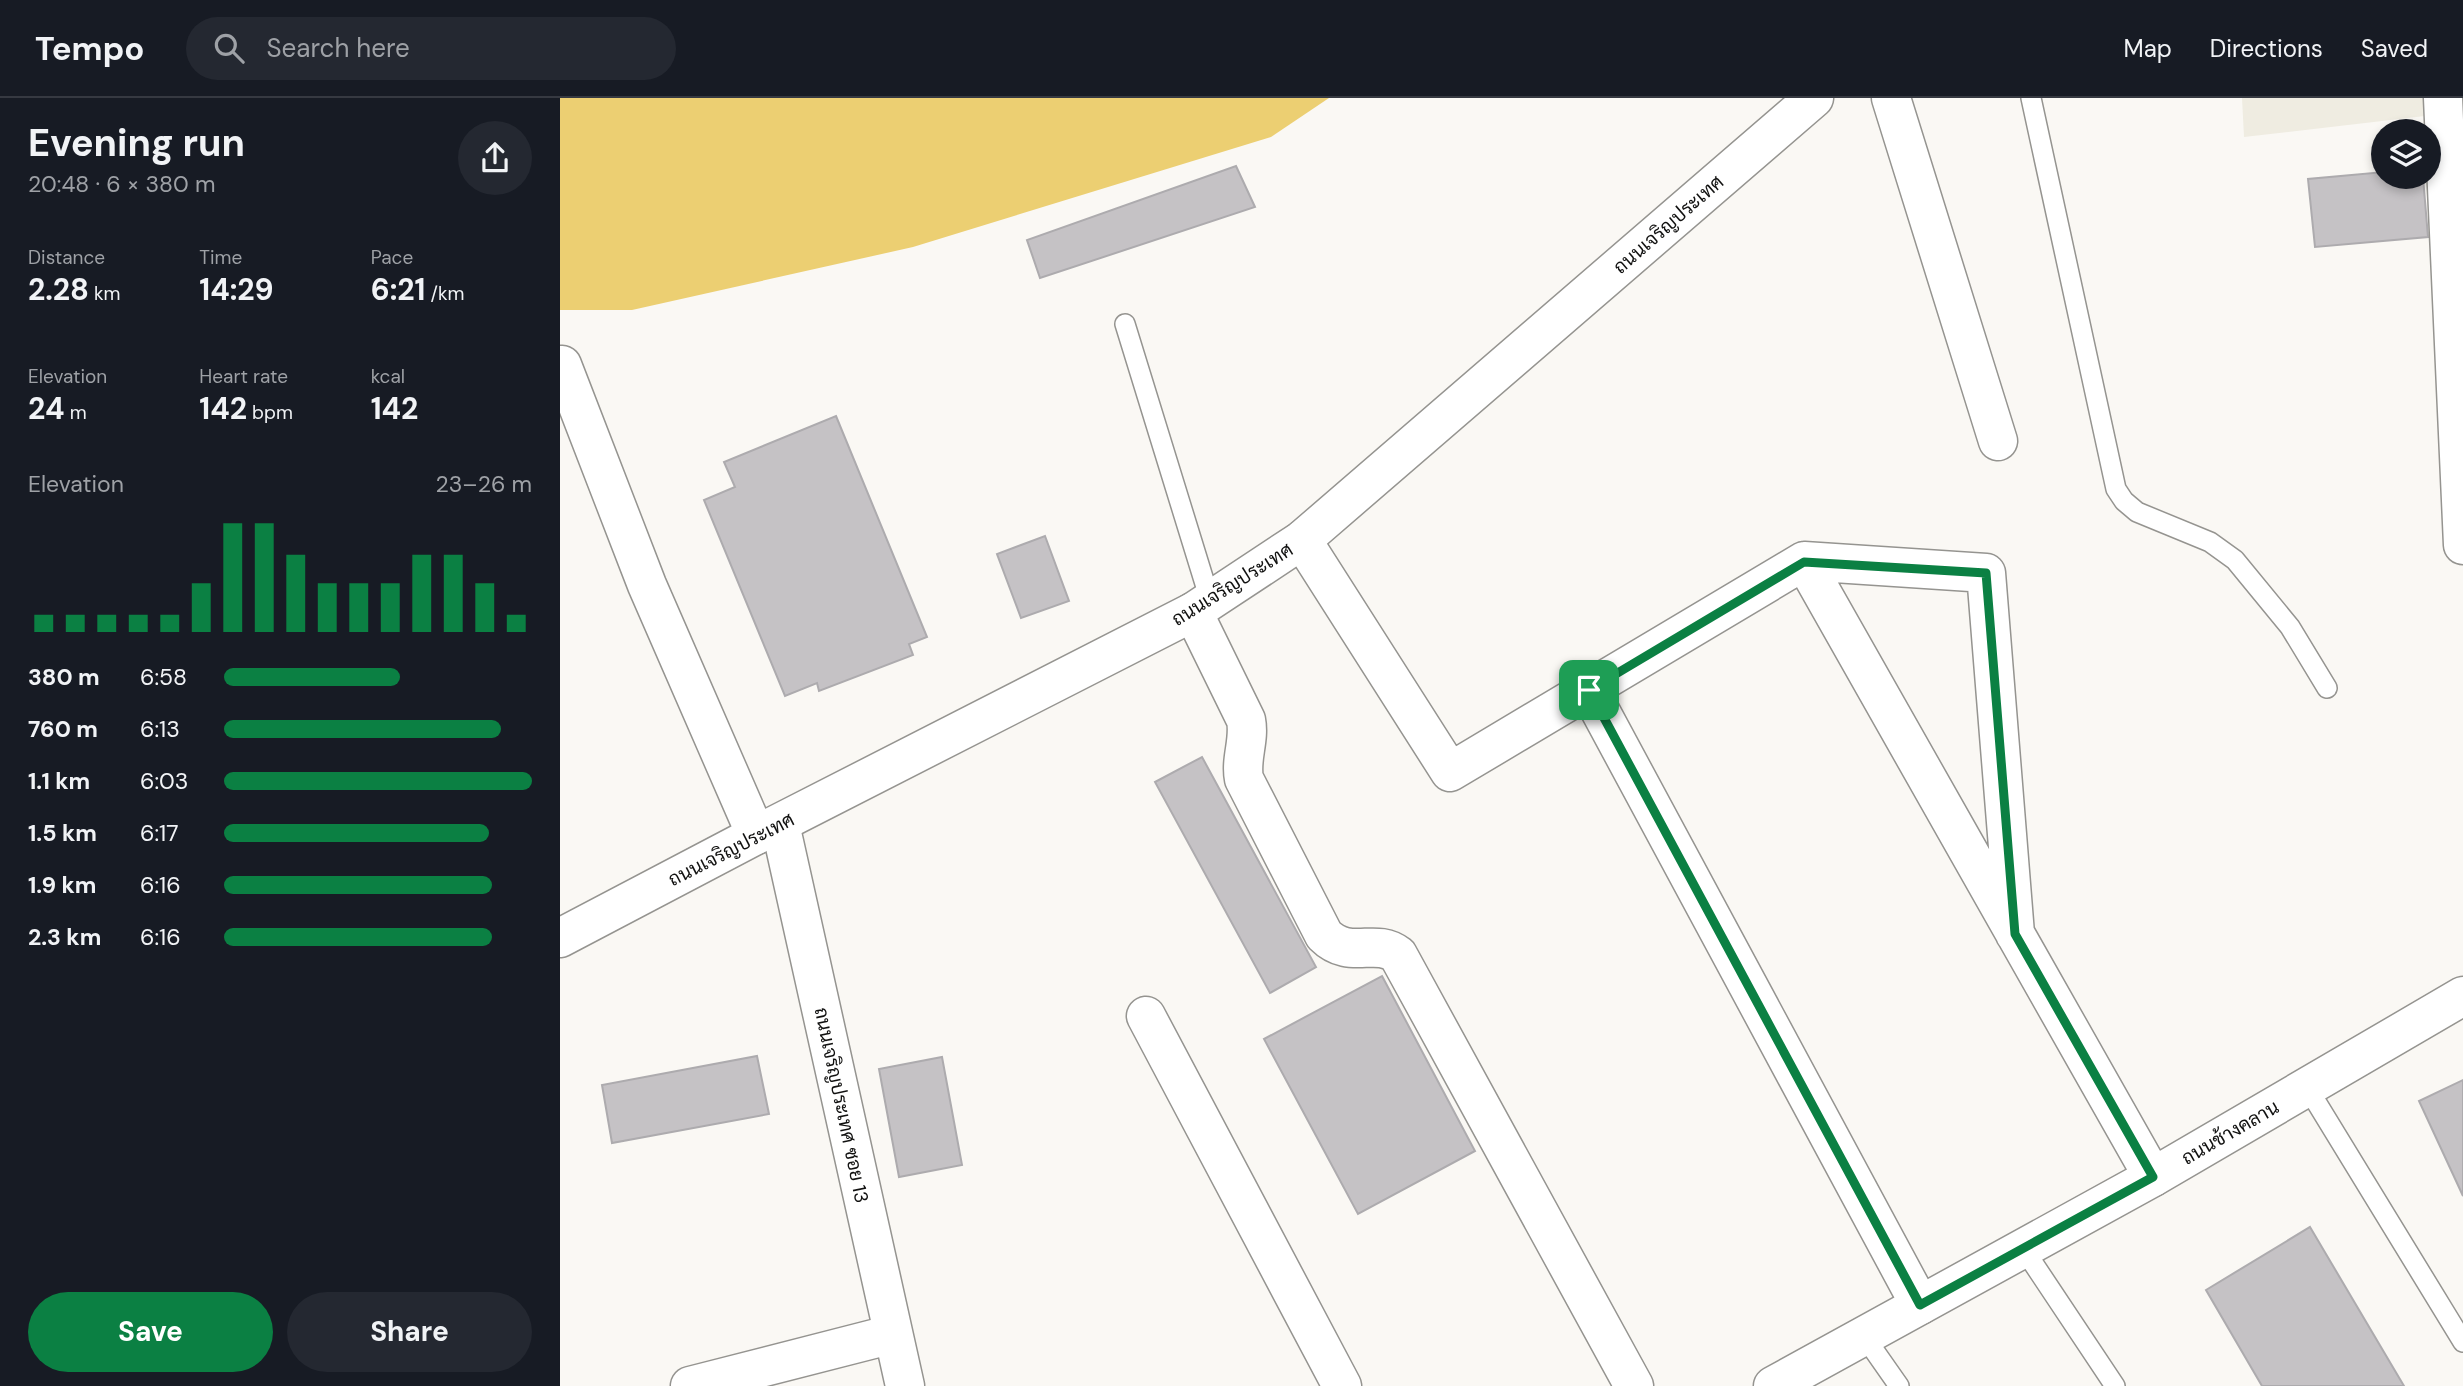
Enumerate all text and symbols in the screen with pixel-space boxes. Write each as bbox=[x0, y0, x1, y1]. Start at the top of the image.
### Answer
search box bbox=[186, 17, 676, 80]
text: Tempo bbox=[35, 27, 144, 70]
icon: search bbox=[210, 29, 248, 67]
text: Search here bbox=[266, 31, 410, 65]
text: Map bbox=[2124, 33, 2172, 64]
text: Directions bbox=[2210, 33, 2323, 64]
text: Saved bbox=[2361, 33, 2428, 64]
text: Evening run bbox=[28, 118, 245, 168]
map controls bbox=[2371, 119, 2441, 189]
button: layers bbox=[2371, 119, 2441, 189]
button: share bbox=[458, 121, 532, 195]
text: 20:48 · 6 × 380 m bbox=[28, 169, 215, 199]
street label: ถนนเจริญประเทศ bbox=[1608, 170, 1729, 279]
text: Distance bbox=[28, 245, 105, 270]
text: Time bbox=[199, 245, 242, 270]
text: Pace bbox=[371, 245, 413, 270]
text: 2.28 bbox=[28, 270, 89, 309]
text: 14:29 bbox=[199, 270, 274, 309]
text: 6:21 bbox=[371, 270, 426, 309]
text: km bbox=[89, 281, 121, 306]
text: /km bbox=[426, 281, 465, 306]
text: Elevation bbox=[28, 364, 107, 389]
text: Heart rate bbox=[199, 364, 288, 389]
text: kcal bbox=[371, 364, 405, 389]
text: 24 bbox=[28, 389, 65, 428]
text: 142 bbox=[199, 389, 247, 428]
text: 142 bbox=[371, 389, 418, 428]
text: m bbox=[65, 400, 87, 425]
text: bpm bbox=[247, 400, 293, 425]
text: Elevation bbox=[28, 469, 124, 499]
text: 23–26 m bbox=[435, 469, 532, 499]
street label: ถนนเจริญประเทศ bbox=[1167, 537, 1298, 632]
pin bbox=[1559, 660, 1619, 720]
text: 380 m bbox=[28, 662, 100, 692]
text: 6:58 bbox=[140, 662, 187, 692]
icon: arrive bbox=[1570, 671, 1608, 709]
text: 760 m bbox=[28, 714, 98, 744]
text: 6:13 bbox=[140, 714, 180, 744]
text: 1.1 km bbox=[28, 766, 90, 796]
text: 6:03 bbox=[140, 766, 188, 796]
street label: ถนนเจริญประเทศ bbox=[664, 807, 798, 892]
text: 1.5 km bbox=[28, 818, 97, 848]
text: 6:17 bbox=[140, 818, 179, 848]
text: 1.9 km bbox=[28, 870, 96, 900]
text: 6:16 bbox=[140, 870, 181, 900]
text: 2.3 km bbox=[28, 922, 101, 952]
text: 6:16 bbox=[140, 922, 181, 952]
street label: ถนนเจริญประเทศ ซอย 13 bbox=[809, 1005, 874, 1205]
street label: ถนนช้างคลาน bbox=[2177, 1095, 2283, 1170]
button: Save bbox=[28, 1292, 273, 1372]
button: Share bbox=[287, 1292, 532, 1372]

